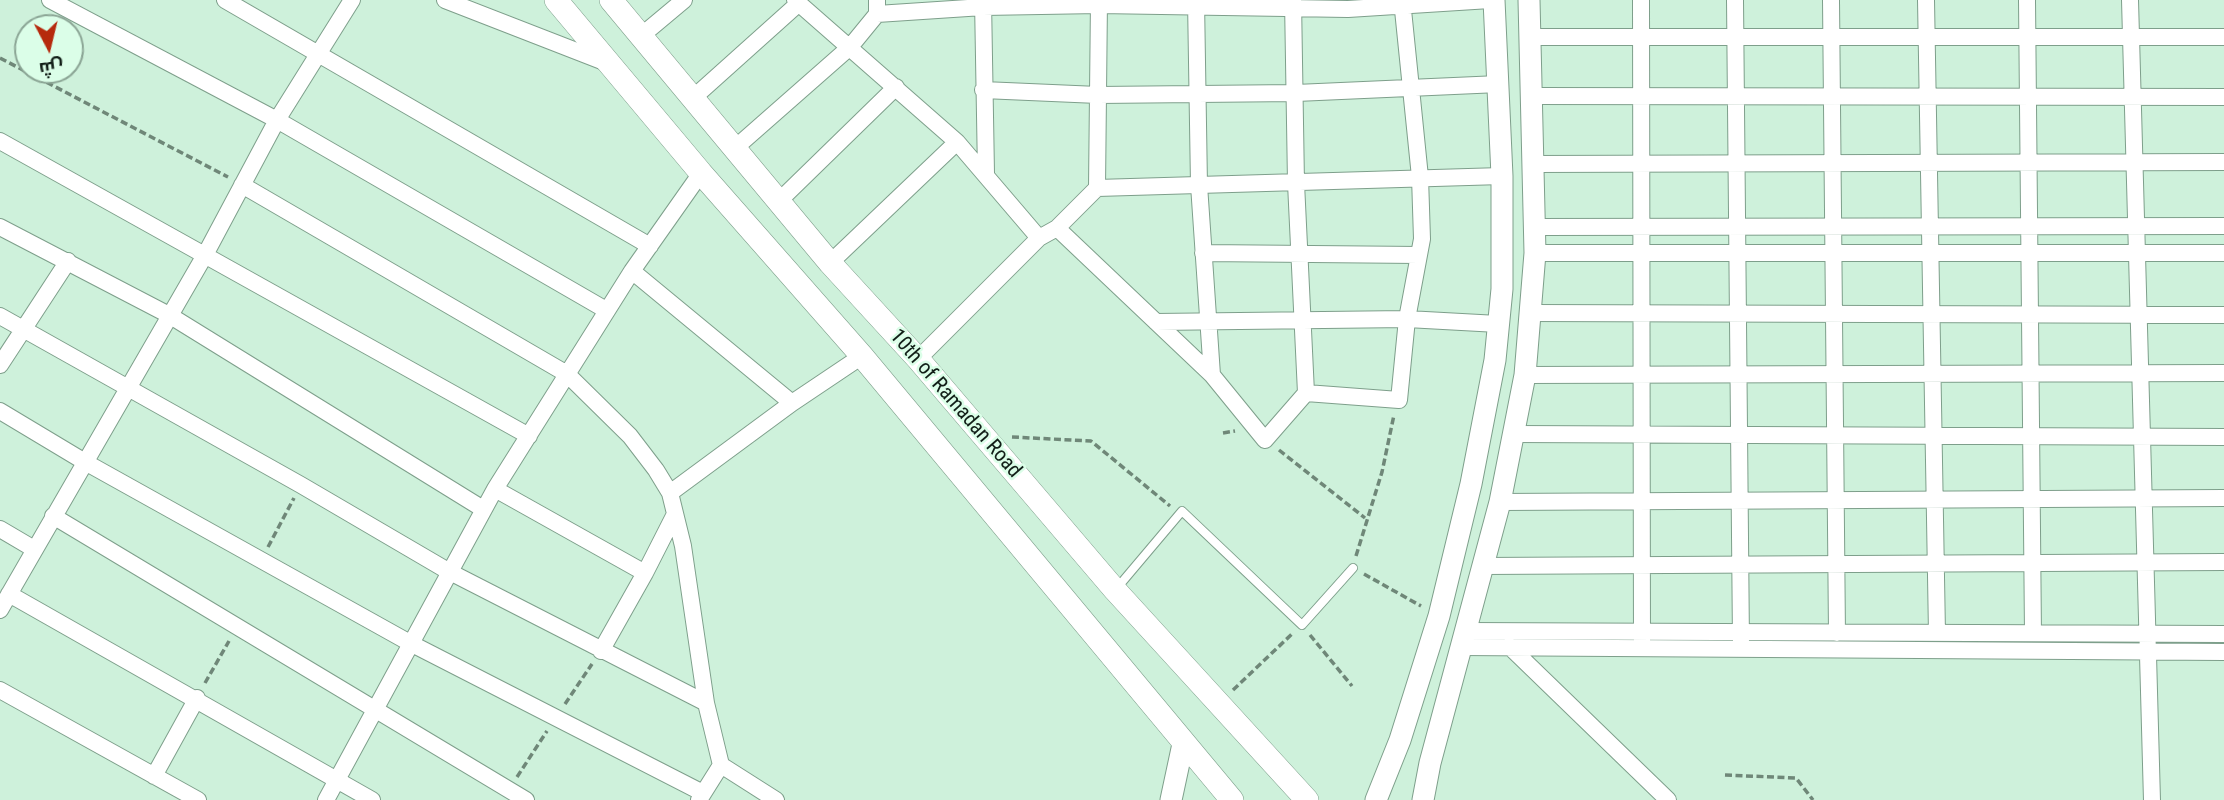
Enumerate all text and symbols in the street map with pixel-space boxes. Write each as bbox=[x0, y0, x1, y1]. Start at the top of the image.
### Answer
north arrow bbox=[14, 14, 84, 84]
text: ش bbox=[38, 55, 65, 81]
street label: 10th of Ramadan Road bbox=[884, 325, 1026, 483]

